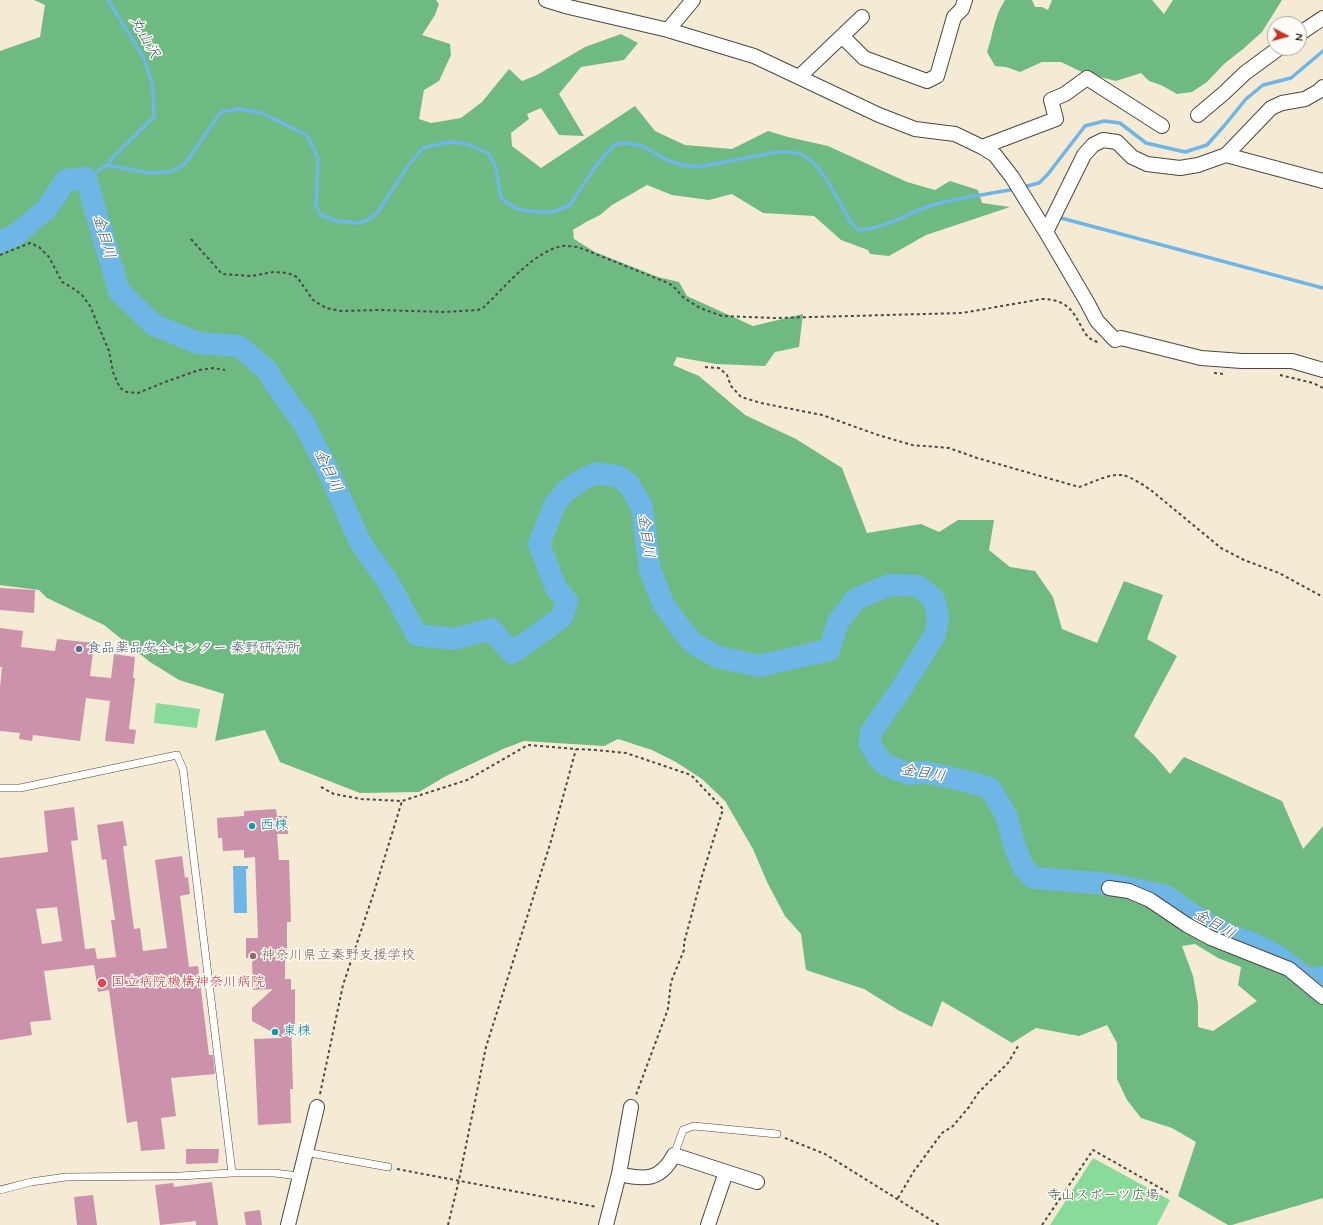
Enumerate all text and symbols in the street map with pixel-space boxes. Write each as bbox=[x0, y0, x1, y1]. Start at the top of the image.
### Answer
water label: 丸山沢 bbox=[125, 14, 163, 62]
north arrow bbox=[1267, 16, 1307, 56]
text: N bbox=[1291, 33, 1305, 42]
water label: 金目川 bbox=[88, 213, 118, 261]
water label: 金目川 bbox=[309, 447, 345, 495]
water label: 金目川 bbox=[633, 512, 657, 560]
place label: 食品薬品安全センター 秦野研究所 bbox=[87, 641, 301, 657]
marker: 食品薬品安全センター 秦野研究所 bbox=[74, 644, 84, 654]
water label: 金目川 bbox=[899, 761, 947, 787]
place label: 西棟 bbox=[260, 818, 288, 834]
marker: 西棟 bbox=[247, 821, 257, 831]
water label: 金目川 bbox=[1190, 906, 1238, 944]
place label: 神奈川県立秦野支援学校 bbox=[261, 948, 415, 964]
marker: 神奈川県立秦野支援学校 bbox=[248, 951, 258, 961]
place label: 国立病院機構神奈川病院 bbox=[111, 975, 265, 991]
marker: 国立病院機構神奈川病院 bbox=[96, 977, 108, 989]
place label: 東棟 bbox=[283, 1024, 311, 1040]
marker: 東棟 bbox=[270, 1027, 280, 1037]
park label: 寺山スポーツ広場 bbox=[1047, 1188, 1159, 1204]

